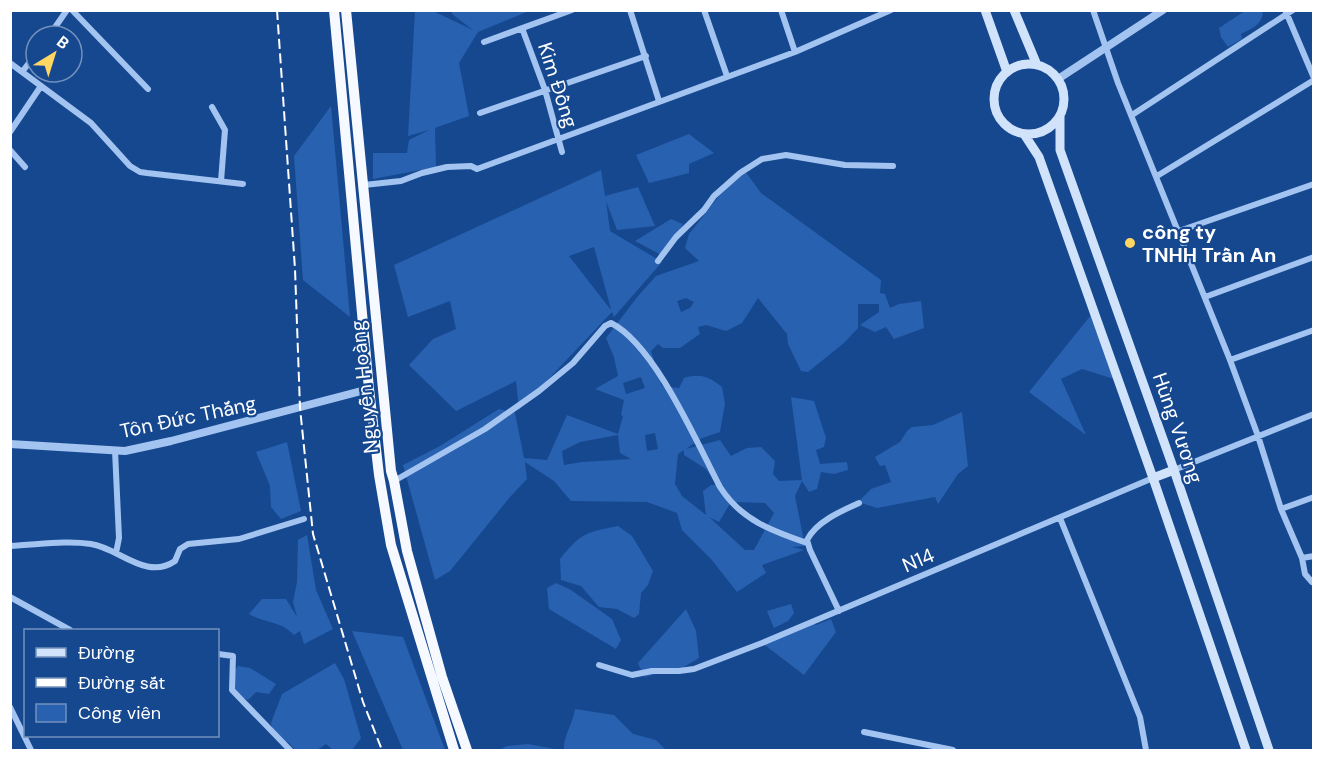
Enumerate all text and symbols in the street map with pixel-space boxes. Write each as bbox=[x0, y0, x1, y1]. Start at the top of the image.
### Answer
north arrow bbox=[24, 24, 84, 84]
text: B bbox=[52, 31, 73, 54]
street label: Kim Đồng bbox=[532, 39, 584, 131]
place label: công ty TNHH Trần An bbox=[1142, 219, 1276, 268]
marker: công ty TNHH Trần An bbox=[1123, 236, 1137, 250]
street label: Nguyễn Hoàng bbox=[344, 319, 384, 455]
street label: Hùng Vương bbox=[1147, 369, 1209, 487]
street label: Tôn Đức Thắng bbox=[117, 390, 259, 444]
street label: N14 bbox=[898, 542, 938, 578]
legend bbox=[24, 629, 219, 737]
text: Đường bbox=[78, 641, 135, 665]
text: Đường sắt bbox=[78, 671, 165, 695]
text: Công viên bbox=[78, 701, 161, 725]

